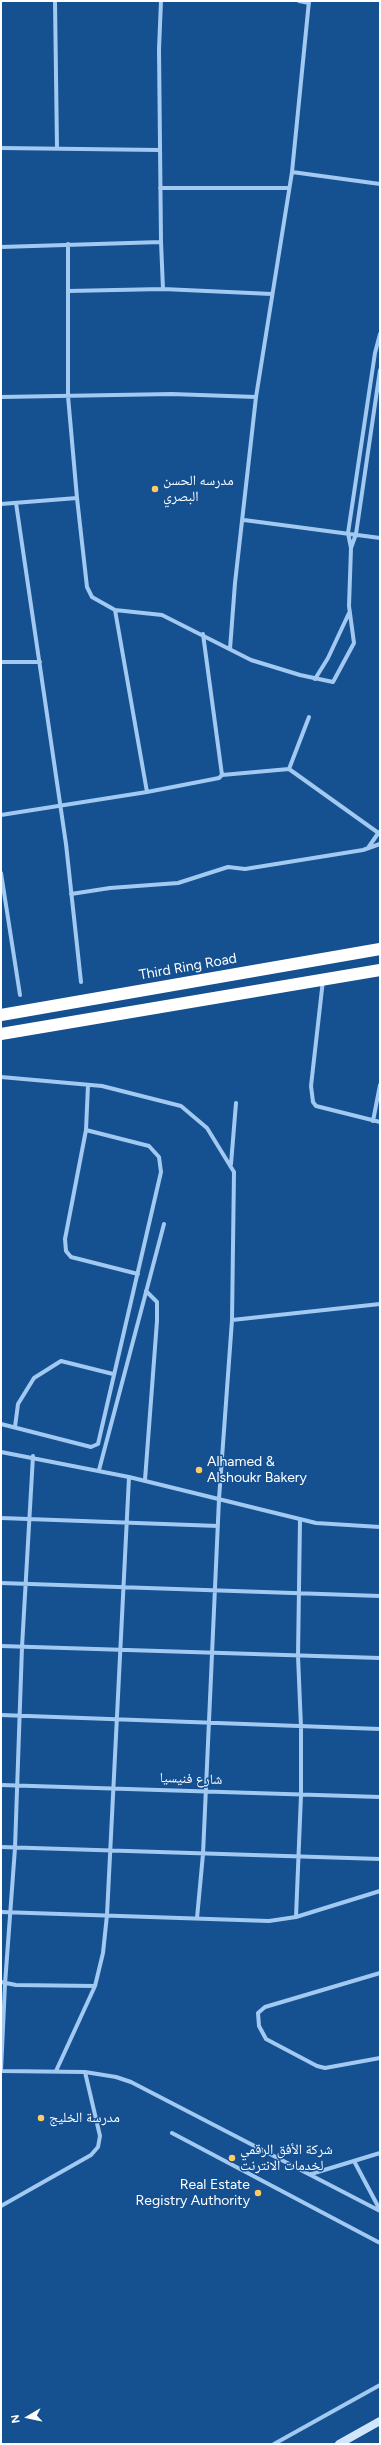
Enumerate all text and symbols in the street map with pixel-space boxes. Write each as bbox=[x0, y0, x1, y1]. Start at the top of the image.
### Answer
place label: مدرسه الحسن البصري bbox=[163, 473, 234, 506]
marker: مدرسه الحسن البصري bbox=[150, 484, 160, 494]
street label: Third Ring Road bbox=[138, 950, 238, 984]
place label: Alhamed & Alshoukr Bakery bbox=[207, 1454, 307, 1486]
marker: Alhamed & Alshoukr Bakery bbox=[194, 1465, 204, 1475]
street label: شارع فنيسيا bbox=[159, 1770, 223, 1788]
place label: مدرسة الخليج bbox=[49, 2110, 120, 2126]
marker: مدرسة الخليج bbox=[36, 2113, 46, 2123]
place label: شركة الأفق الرقمي لخدمات الانترنت bbox=[240, 2142, 333, 2174]
marker: شركة الأفق الرقمي لخدمات الانترنت bbox=[227, 2153, 237, 2163]
place label: Real Estate Registry Authority bbox=[136, 2177, 250, 2210]
marker: Real Estate Registry Authority bbox=[253, 2188, 263, 2198]
north arrow bbox=[8, 2397, 48, 2437]
text: N bbox=[9, 2414, 23, 2424]

